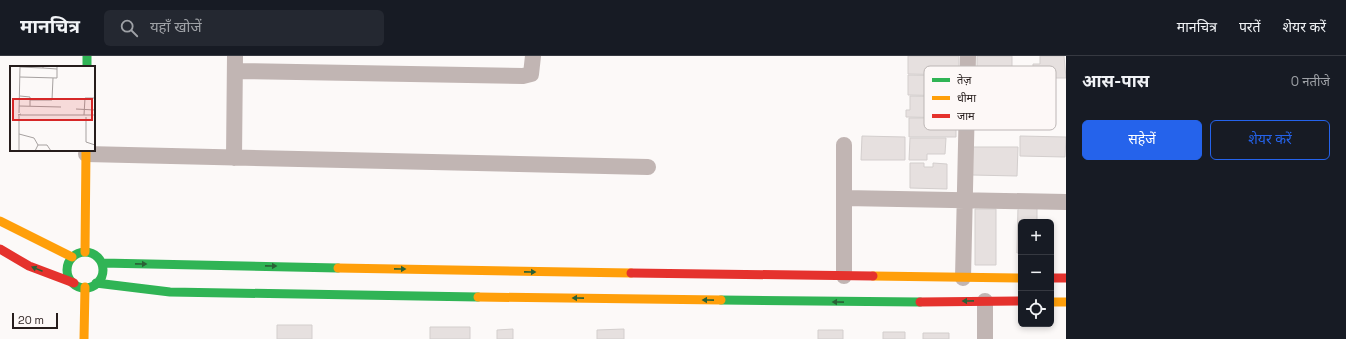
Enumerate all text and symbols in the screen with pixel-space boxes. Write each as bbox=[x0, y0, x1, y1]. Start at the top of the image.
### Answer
search box bbox=[104, 10, 384, 46]
text: मानचित्र bbox=[20, 14, 80, 39]
icon: search bbox=[118, 17, 140, 39]
text: यहाँ खोजें bbox=[150, 17, 202, 36]
text: मानचित्र bbox=[1177, 18, 1217, 36]
text: परतें bbox=[1239, 18, 1261, 36]
text: शेयर करें bbox=[1283, 18, 1326, 36]
inset map bbox=[10, 66, 95, 151]
legend bbox=[924, 66, 1056, 130]
text: आस-पास bbox=[1082, 70, 1149, 92]
text: तेज़ bbox=[957, 73, 972, 87]
text: 0 नतीजे bbox=[1291, 73, 1330, 90]
text: धीमा bbox=[957, 91, 976, 105]
text: जाम bbox=[957, 109, 975, 123]
button: सहेजें bbox=[1082, 120, 1202, 160]
button: शेयर करें bbox=[1210, 120, 1330, 160]
map controls bbox=[1018, 219, 1054, 327]
button: + bbox=[1018, 219, 1054, 255]
button: − bbox=[1018, 255, 1054, 291]
one-way arrow bbox=[135, 261, 148, 267]
one-way arrow bbox=[265, 263, 277, 270]
one-way arrow bbox=[31, 266, 43, 272]
one-way arrow bbox=[394, 266, 407, 272]
one-way arrow bbox=[524, 269, 537, 275]
button: locate bbox=[1018, 291, 1054, 327]
one-way arrow bbox=[571, 295, 584, 301]
one-way arrow bbox=[701, 297, 714, 303]
one-way arrow bbox=[961, 298, 974, 304]
one-way arrow bbox=[831, 299, 844, 305]
scale bar bbox=[12, 311, 58, 330]
text: 20 m bbox=[18, 313, 44, 327]

